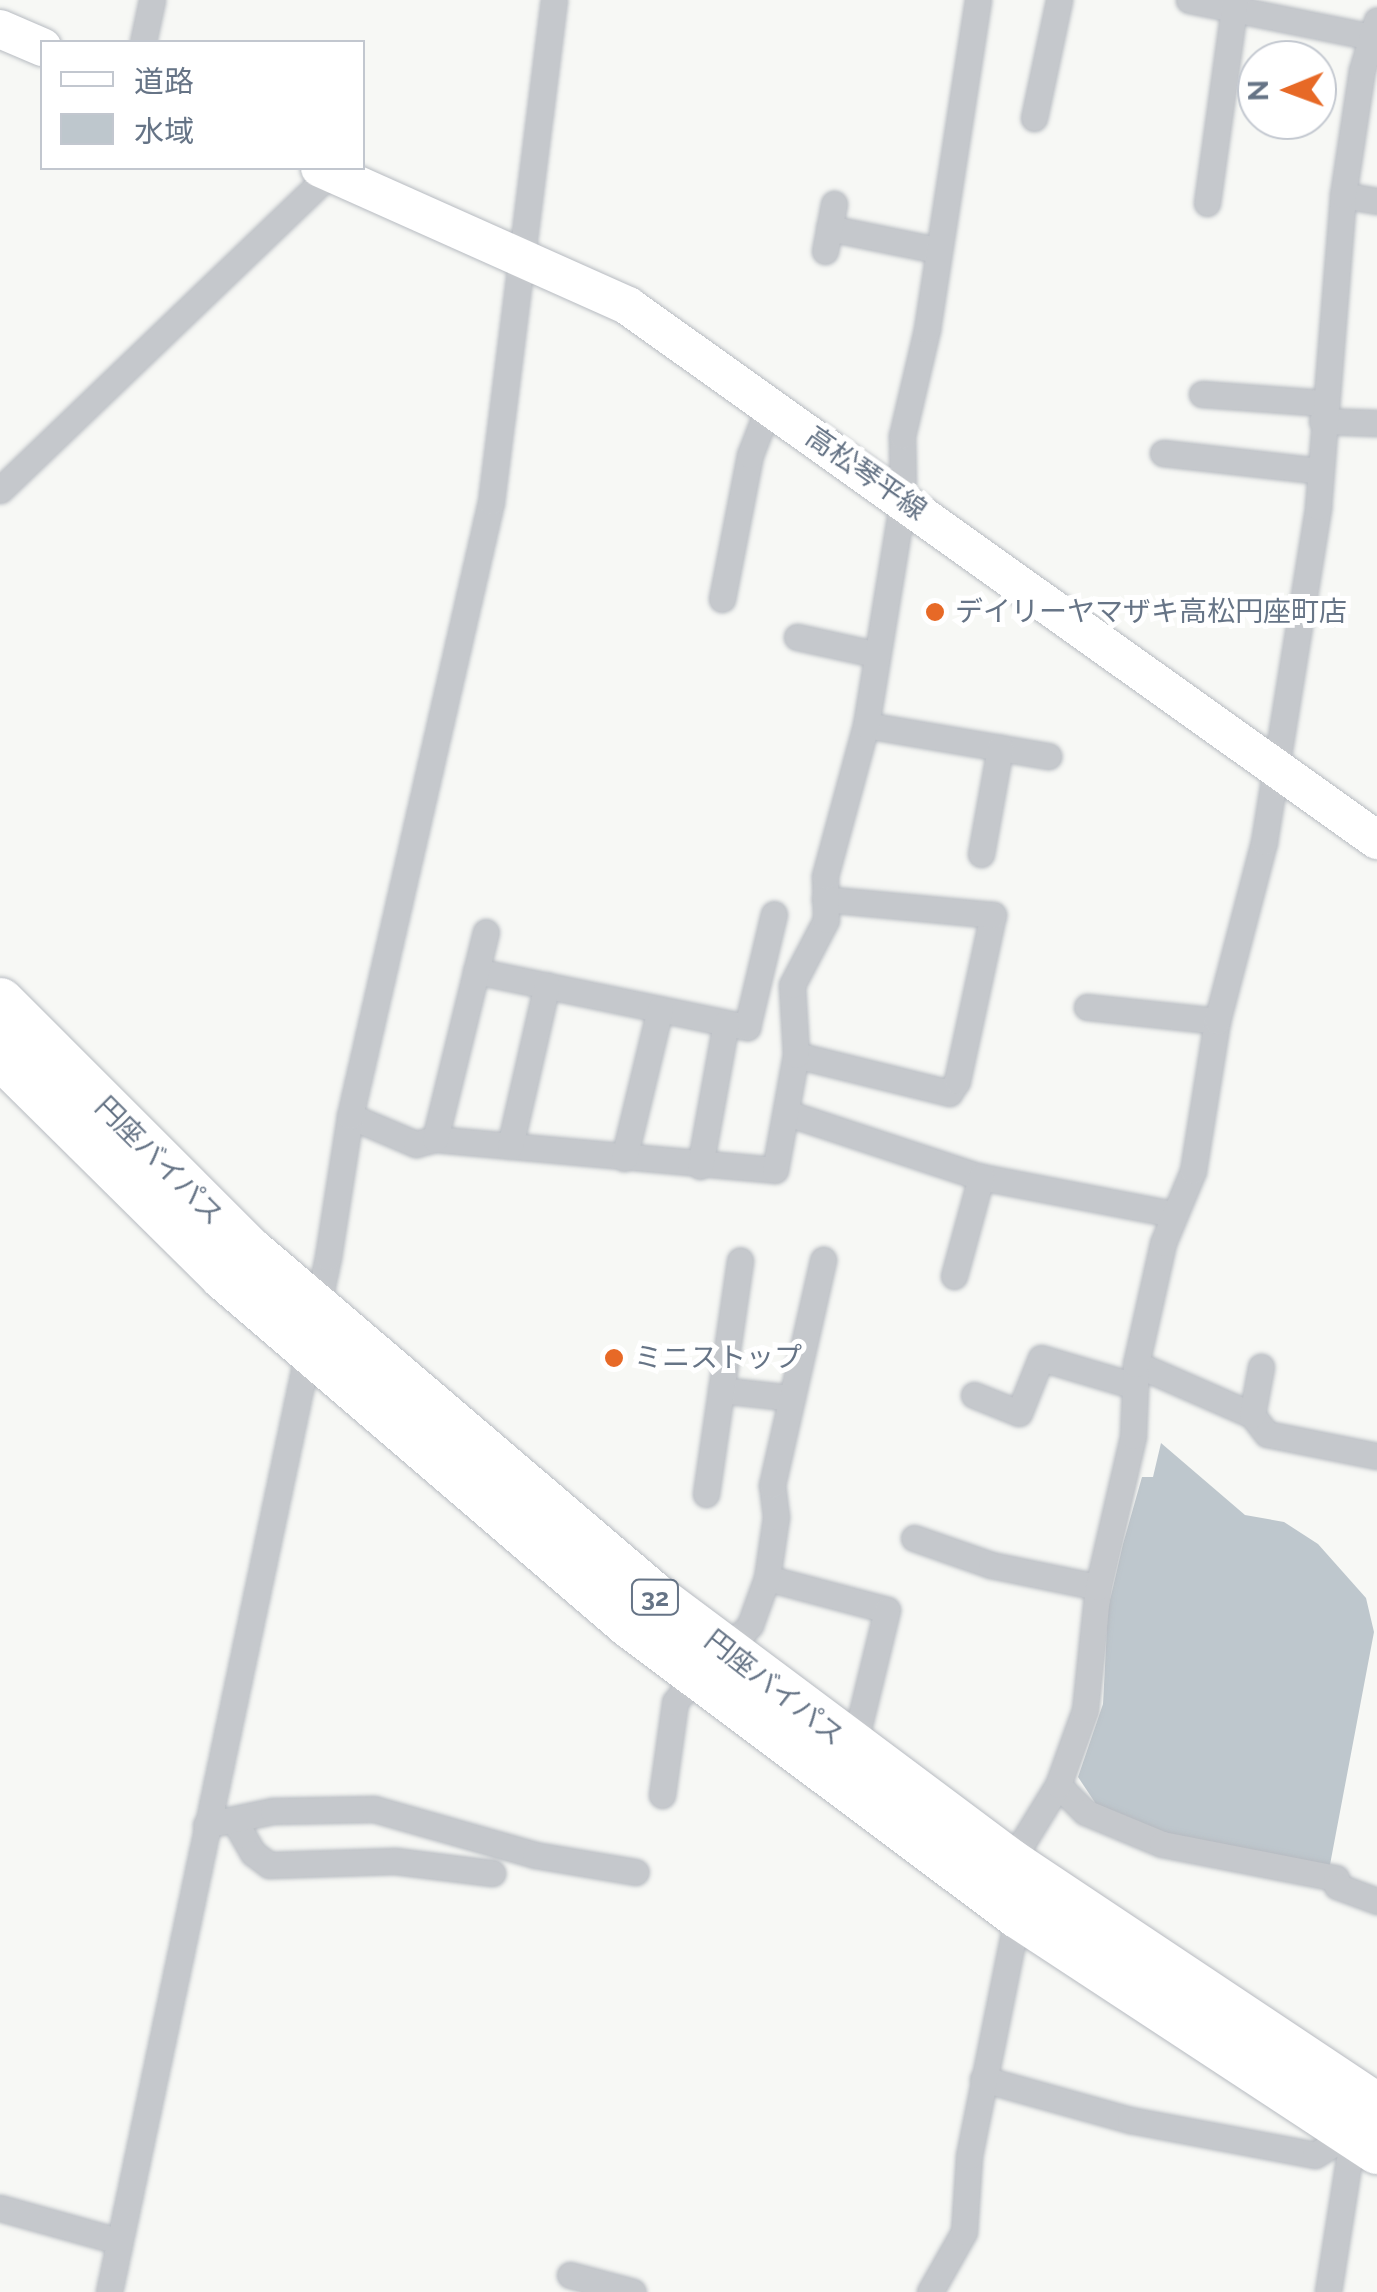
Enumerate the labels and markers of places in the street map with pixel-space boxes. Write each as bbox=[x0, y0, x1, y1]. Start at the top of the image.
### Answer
place label: デイリーヤマザキ高松円座町店 bbox=[955, 595, 1347, 629]
marker: デイリーヤマザキ高松円座町店 bbox=[924, 601, 946, 623]
place label: ミニストップ bbox=[634, 1341, 802, 1375]
marker: ミニストップ bbox=[603, 1347, 625, 1369]

